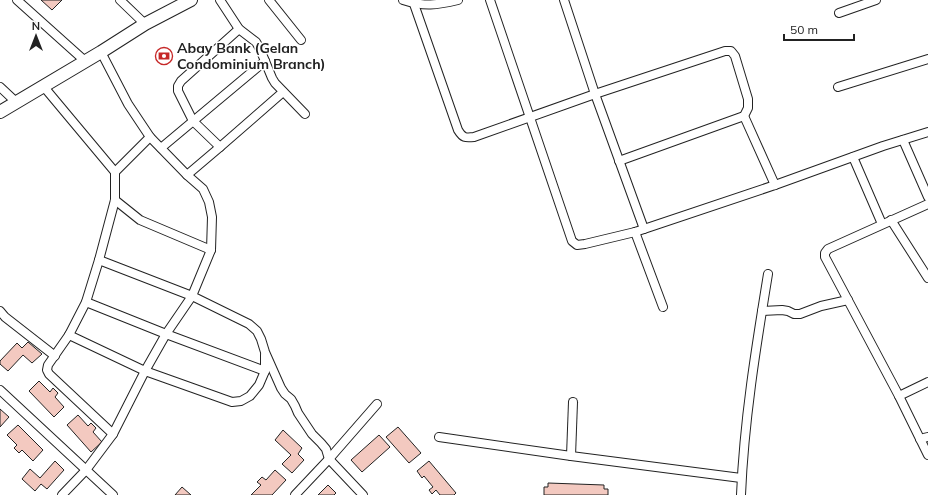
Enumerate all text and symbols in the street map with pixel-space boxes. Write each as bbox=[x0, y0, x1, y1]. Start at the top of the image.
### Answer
north arrow bbox=[16, 16, 56, 56]
scale bar bbox=[784, 16, 854, 42]
text: N bbox=[32, 19, 40, 33]
text: 50 m bbox=[790, 22, 818, 37]
place label: Abay Bank (Gelan Condominium Branch) bbox=[177, 39, 326, 73]
bank icon: Abay Bank (Gelan Condominium Branch) bbox=[154, 46, 174, 66]

